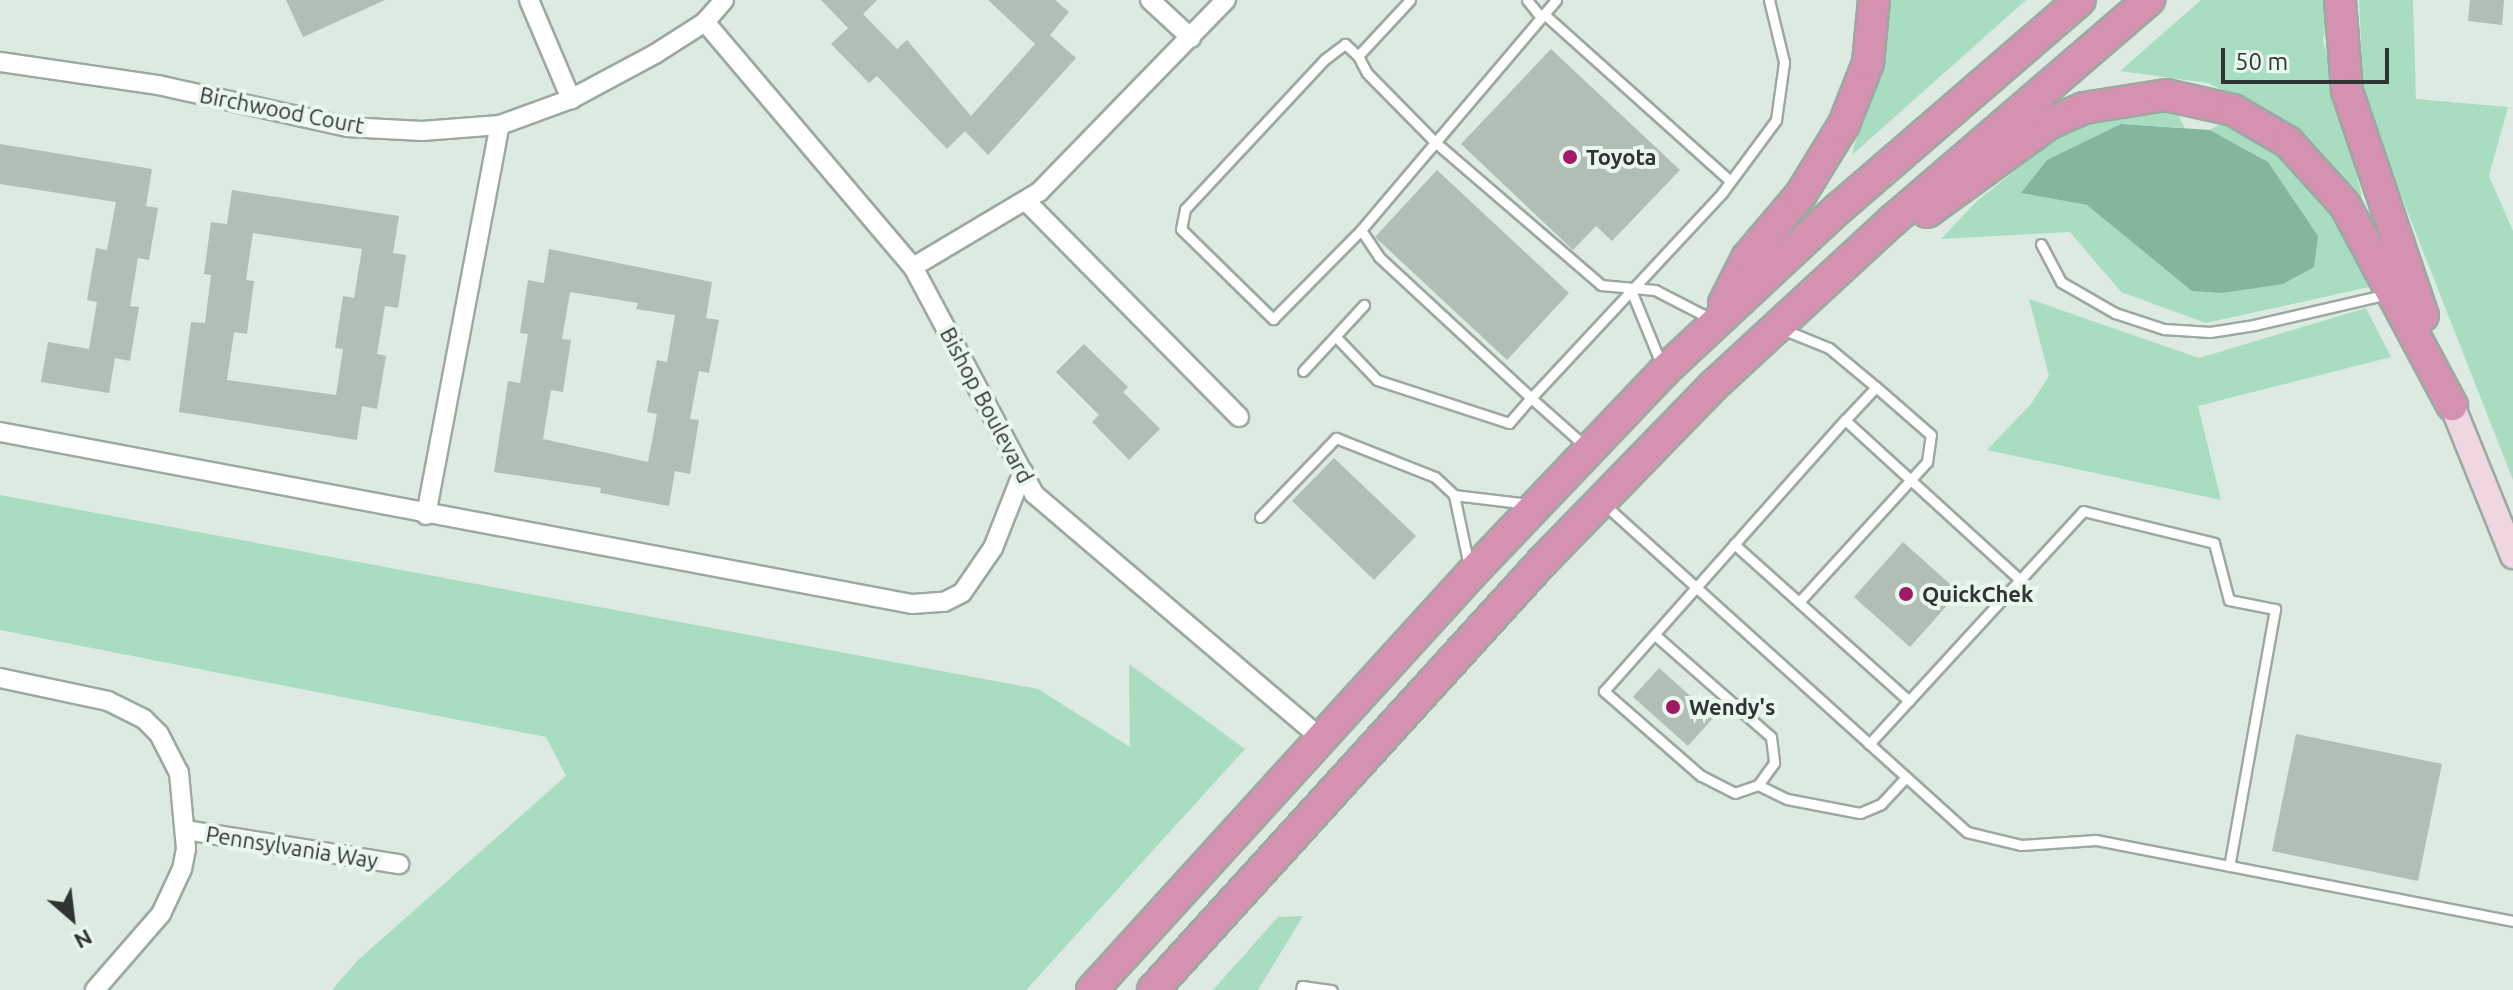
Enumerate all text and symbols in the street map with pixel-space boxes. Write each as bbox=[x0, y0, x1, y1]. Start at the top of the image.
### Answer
scale bar bbox=[2225, 32, 2393, 82]
text: 50 m bbox=[2235, 48, 2288, 75]
street label: Birchwood Court bbox=[198, 81, 366, 139]
place label: Toyota bbox=[1586, 144, 1656, 170]
marker: Toyota bbox=[1561, 148, 1579, 166]
street label: Bishop Boulevard bbox=[935, 323, 1039, 487]
place label: QuickChek bbox=[1922, 581, 2033, 607]
marker: QuickChek bbox=[1897, 585, 1915, 603]
place label: Wendy's bbox=[1689, 694, 1775, 720]
marker: Wendy's bbox=[1664, 698, 1682, 716]
street label: Pennsylvania Way bbox=[204, 820, 380, 874]
north arrow bbox=[32, 878, 112, 958]
text: N bbox=[70, 925, 97, 955]

